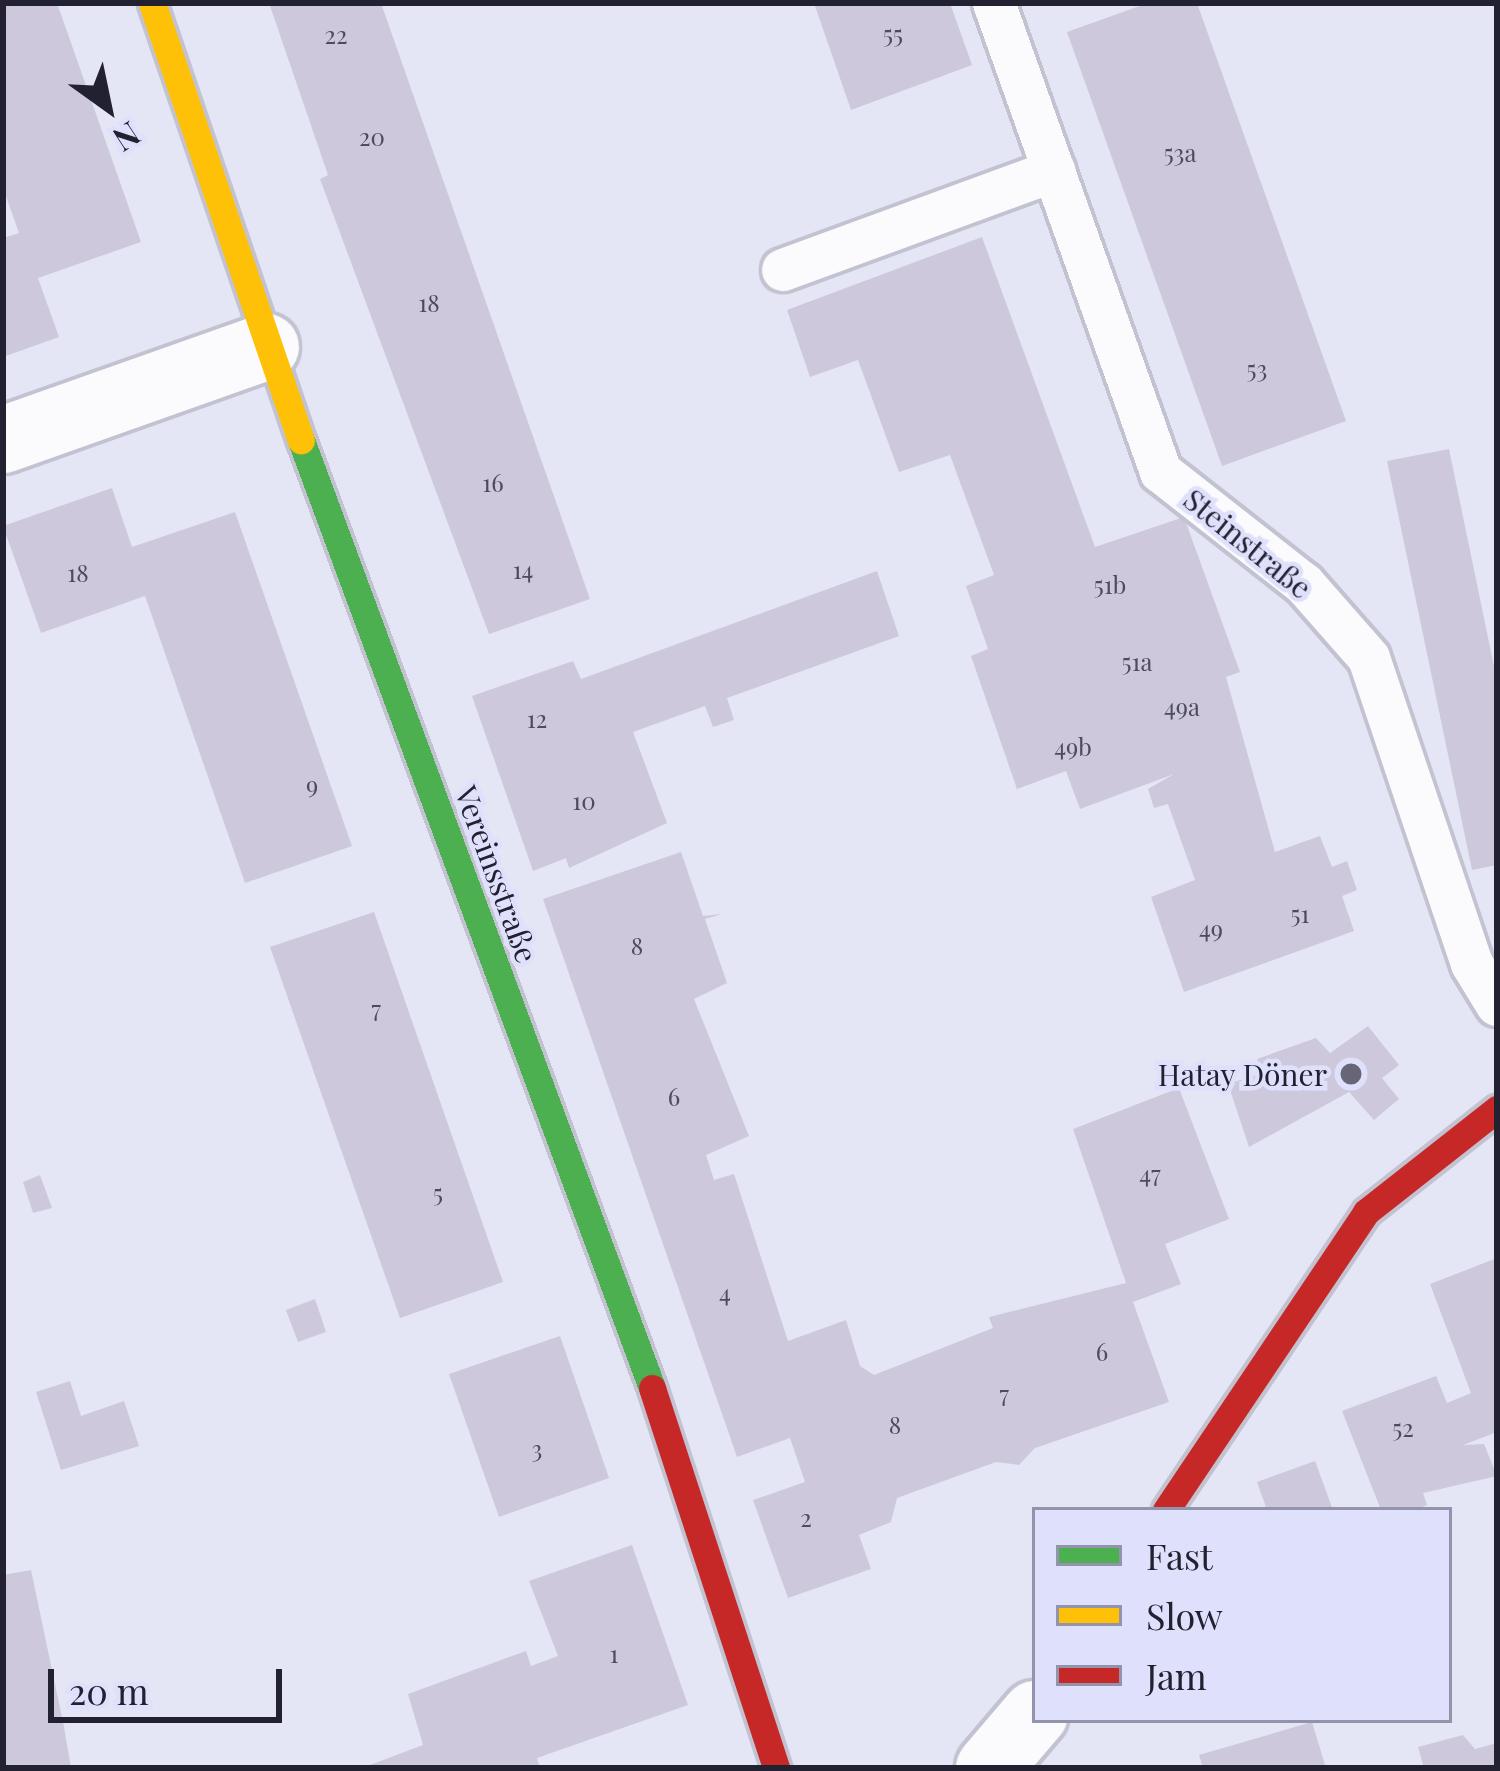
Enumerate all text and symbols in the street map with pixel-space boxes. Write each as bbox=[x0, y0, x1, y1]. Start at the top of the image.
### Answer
house number: 55 bbox=[883, 20, 903, 48]
house number: 22 bbox=[325, 21, 347, 49]
north arrow bbox=[48, 48, 168, 168]
text: N bbox=[106, 113, 150, 163]
house number: 20 bbox=[359, 123, 385, 151]
house number: 53a bbox=[1164, 139, 1196, 167]
house number: 18 bbox=[418, 289, 440, 317]
house number: 53 bbox=[1247, 355, 1267, 383]
house number: 16 bbox=[482, 469, 504, 497]
street label: Steinstraße bbox=[1177, 481, 1319, 605]
house number: 14 bbox=[513, 556, 533, 584]
house number: 18 bbox=[67, 559, 89, 587]
house number: 51b bbox=[1094, 571, 1126, 599]
house number: 51a bbox=[1122, 648, 1152, 676]
house number: 49a bbox=[1164, 693, 1200, 721]
house number: 12 bbox=[527, 705, 547, 733]
house number: 49b bbox=[1054, 733, 1092, 761]
house number: 9 bbox=[306, 771, 318, 799]
street label: Vereinsstraße bbox=[448, 781, 546, 967]
house number: 10 bbox=[572, 787, 596, 815]
house number: 51 bbox=[1291, 900, 1309, 928]
house number: 49 bbox=[1199, 915, 1223, 943]
house number: 8 bbox=[631, 932, 643, 960]
house number: 7 bbox=[371, 995, 381, 1023]
place label: Hatay Döner bbox=[1157, 1056, 1327, 1092]
marker: Hatay Döner bbox=[1338, 1061, 1364, 1087]
house number: 6 bbox=[668, 1083, 680, 1111]
house number: 47 bbox=[1139, 1160, 1161, 1188]
house number: 5 bbox=[433, 1179, 443, 1207]
house number: 4 bbox=[719, 1279, 731, 1307]
house number: 6 bbox=[1096, 1338, 1108, 1366]
house number: 7 bbox=[999, 1380, 1009, 1408]
house number: 8 bbox=[889, 1411, 901, 1439]
house number: 52 bbox=[1392, 1414, 1414, 1442]
house number: 3 bbox=[532, 1435, 542, 1463]
house number: 2 bbox=[800, 1504, 812, 1532]
legend bbox=[1032, 1507, 1452, 1723]
text: Fast bbox=[1146, 1531, 1213, 1579]
text: Slow bbox=[1146, 1591, 1223, 1639]
house number: 1 bbox=[610, 1640, 618, 1668]
scale bar bbox=[54, 1645, 288, 1719]
text: Jam bbox=[1146, 1651, 1207, 1699]
text: 20 m bbox=[69, 1666, 149, 1714]

